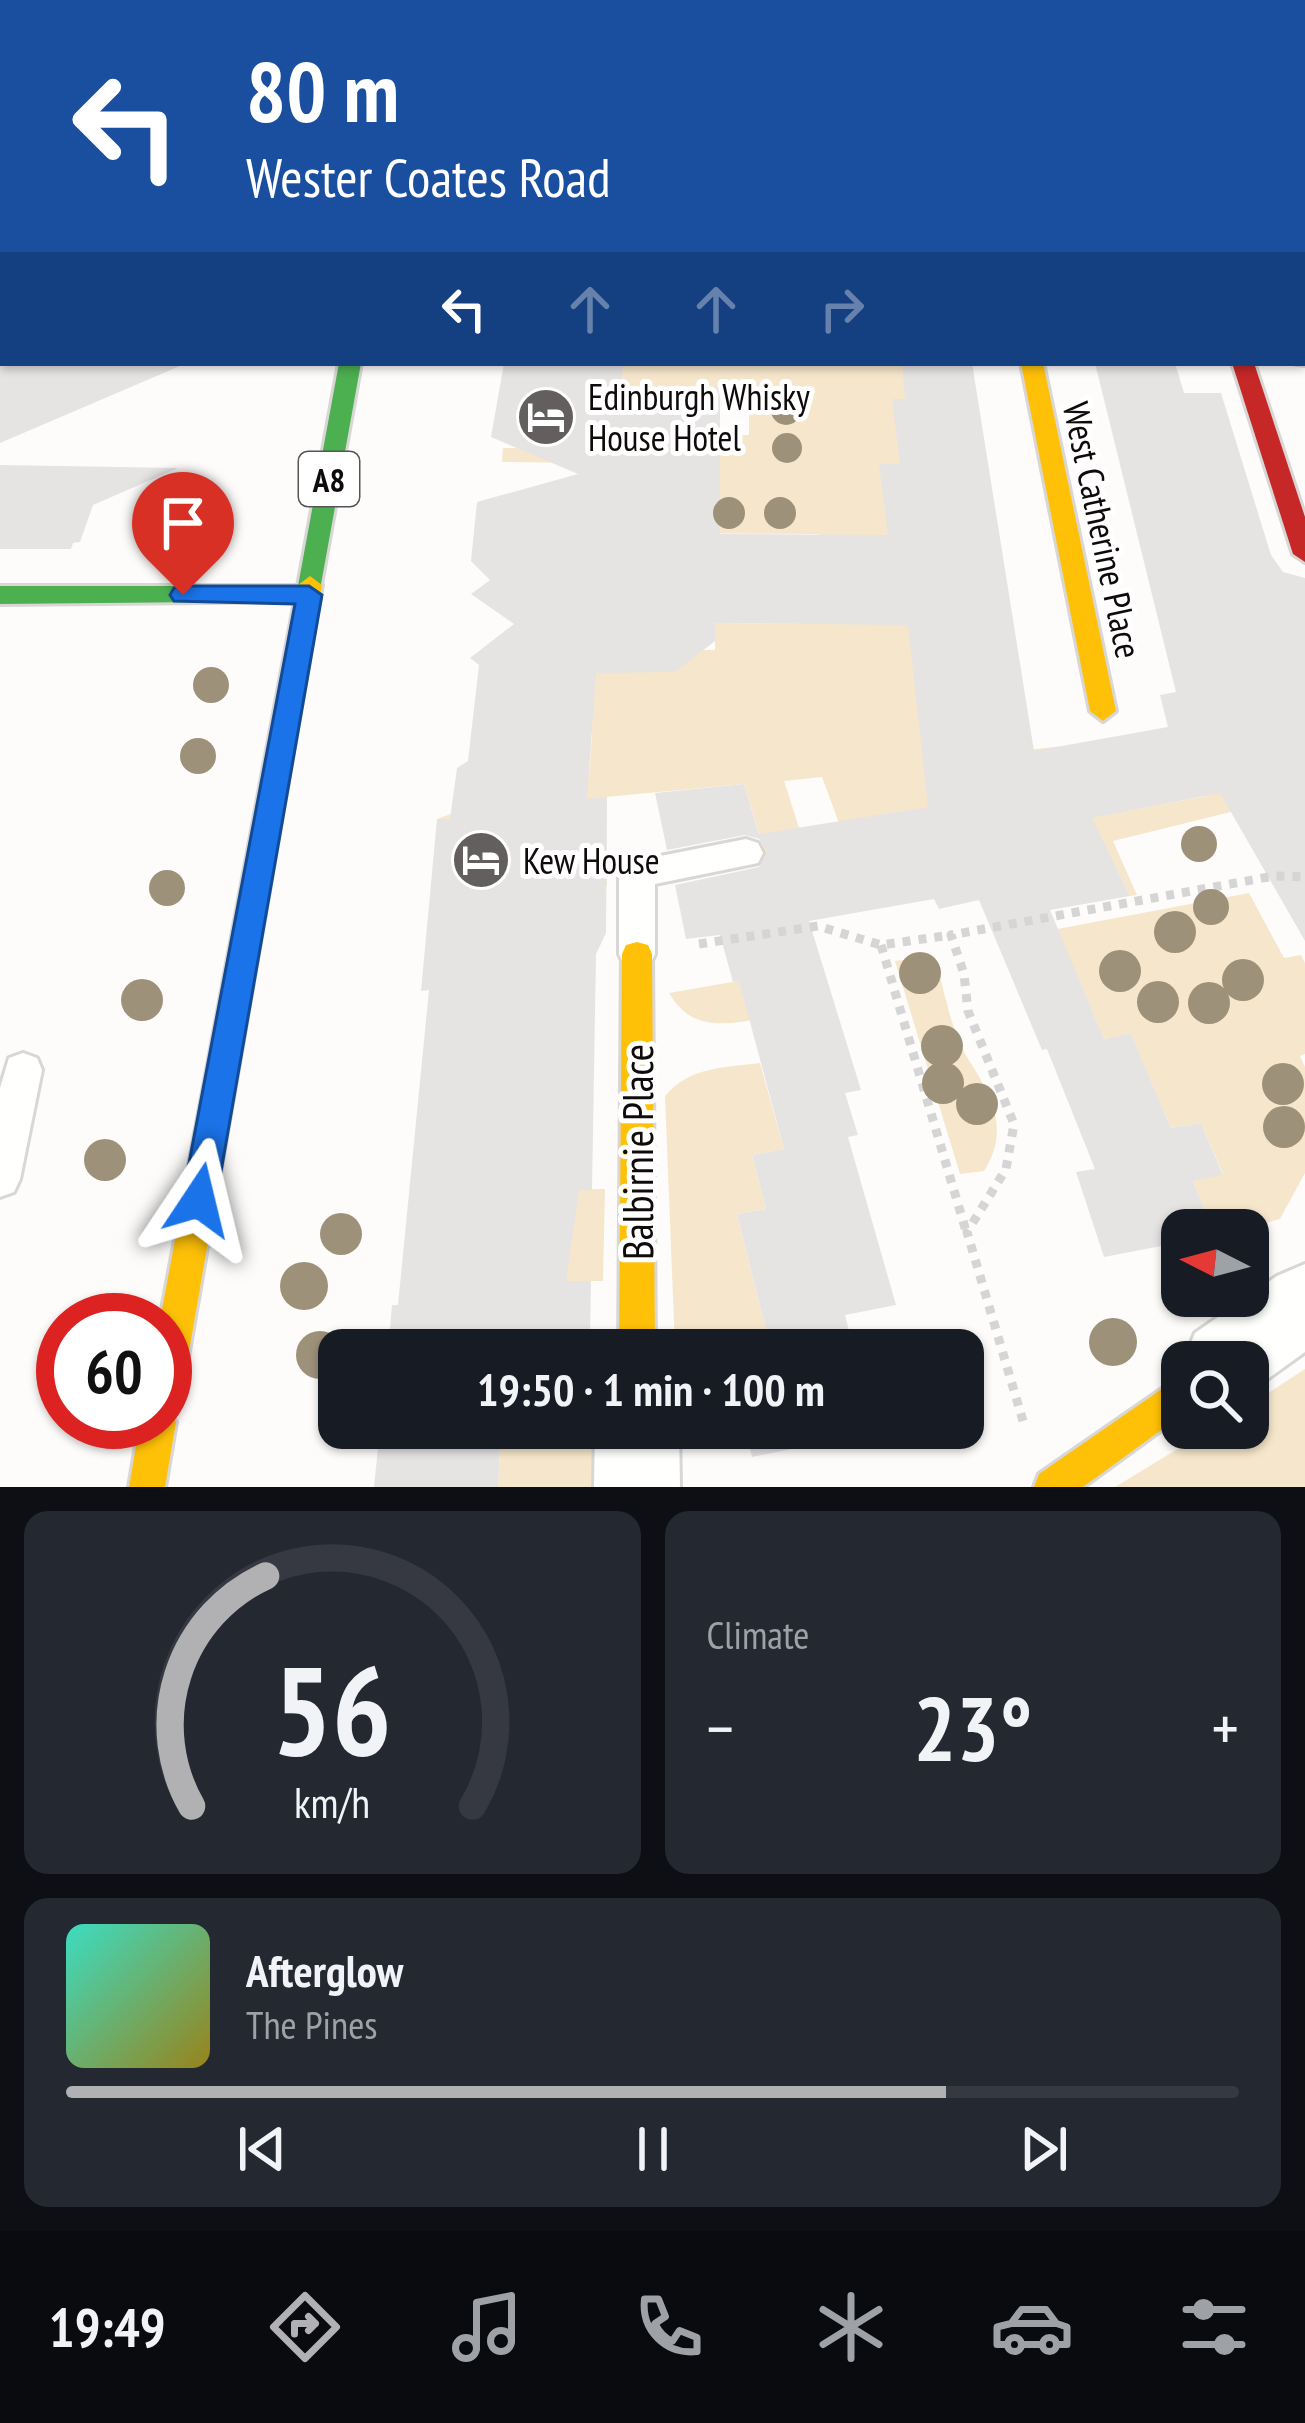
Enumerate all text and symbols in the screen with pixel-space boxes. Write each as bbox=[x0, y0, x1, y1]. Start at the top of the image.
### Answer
text: 80 m bbox=[246, 36, 399, 145]
icon: left bbox=[48, 48, 204, 204]
text: Wester Coates Road bbox=[246, 142, 611, 212]
icon: left bbox=[431, 276, 497, 342]
icon: ahead bbox=[557, 276, 623, 342]
icon: ahead bbox=[683, 276, 749, 342]
icon: right bbox=[809, 276, 875, 342]
place label: Edinburgh Whisky House Hotel bbox=[588, 373, 810, 461]
hotel icon: Edinburgh Whisky House Hotel bbox=[515, 386, 577, 448]
street label: West Catherine Place bbox=[1053, 398, 1153, 662]
road number: A8 bbox=[299, 452, 359, 506]
pin bbox=[132, 472, 234, 595]
icon: arrive bbox=[150, 490, 216, 556]
hotel icon: Kew House bbox=[450, 829, 512, 891]
place label: Kew House bbox=[523, 837, 660, 884]
street label: Balbirnie Place bbox=[610, 1044, 665, 1260]
position arrow bbox=[136, 1137, 262, 1263]
north arrow bbox=[1161, 1209, 1269, 1317]
map controls bbox=[1161, 1209, 1269, 1449]
speed limit sign: 60 bbox=[36, 1293, 192, 1449]
button: search bbox=[1161, 1341, 1269, 1449]
text: 19:50 · 1 min · 100 m bbox=[477, 1360, 825, 1418]
text: Climate bbox=[707, 1609, 809, 1660]
text: 56 bbox=[273, 1628, 392, 1789]
text: 23° bbox=[913, 1669, 1032, 1786]
text: − bbox=[707, 1685, 734, 1770]
text: + bbox=[1212, 1685, 1239, 1770]
text: km/h bbox=[294, 1773, 370, 1829]
text: Afterglow bbox=[246, 1941, 403, 1999]
text: The Pines bbox=[246, 1999, 377, 2050]
icon: previous bbox=[229, 2116, 295, 2182]
icon: pause bbox=[620, 2116, 686, 2182]
icon: next bbox=[1011, 2116, 1077, 2182]
icon: directions bbox=[263, 2285, 347, 2369]
icon: music bbox=[445, 2285, 529, 2369]
icon: phone bbox=[627, 2285, 711, 2369]
icon: climate bbox=[809, 2285, 893, 2369]
icon: car bbox=[990, 2285, 1074, 2369]
icon: filters bbox=[1172, 2285, 1256, 2369]
text: 19:49 bbox=[49, 2292, 166, 2362]

